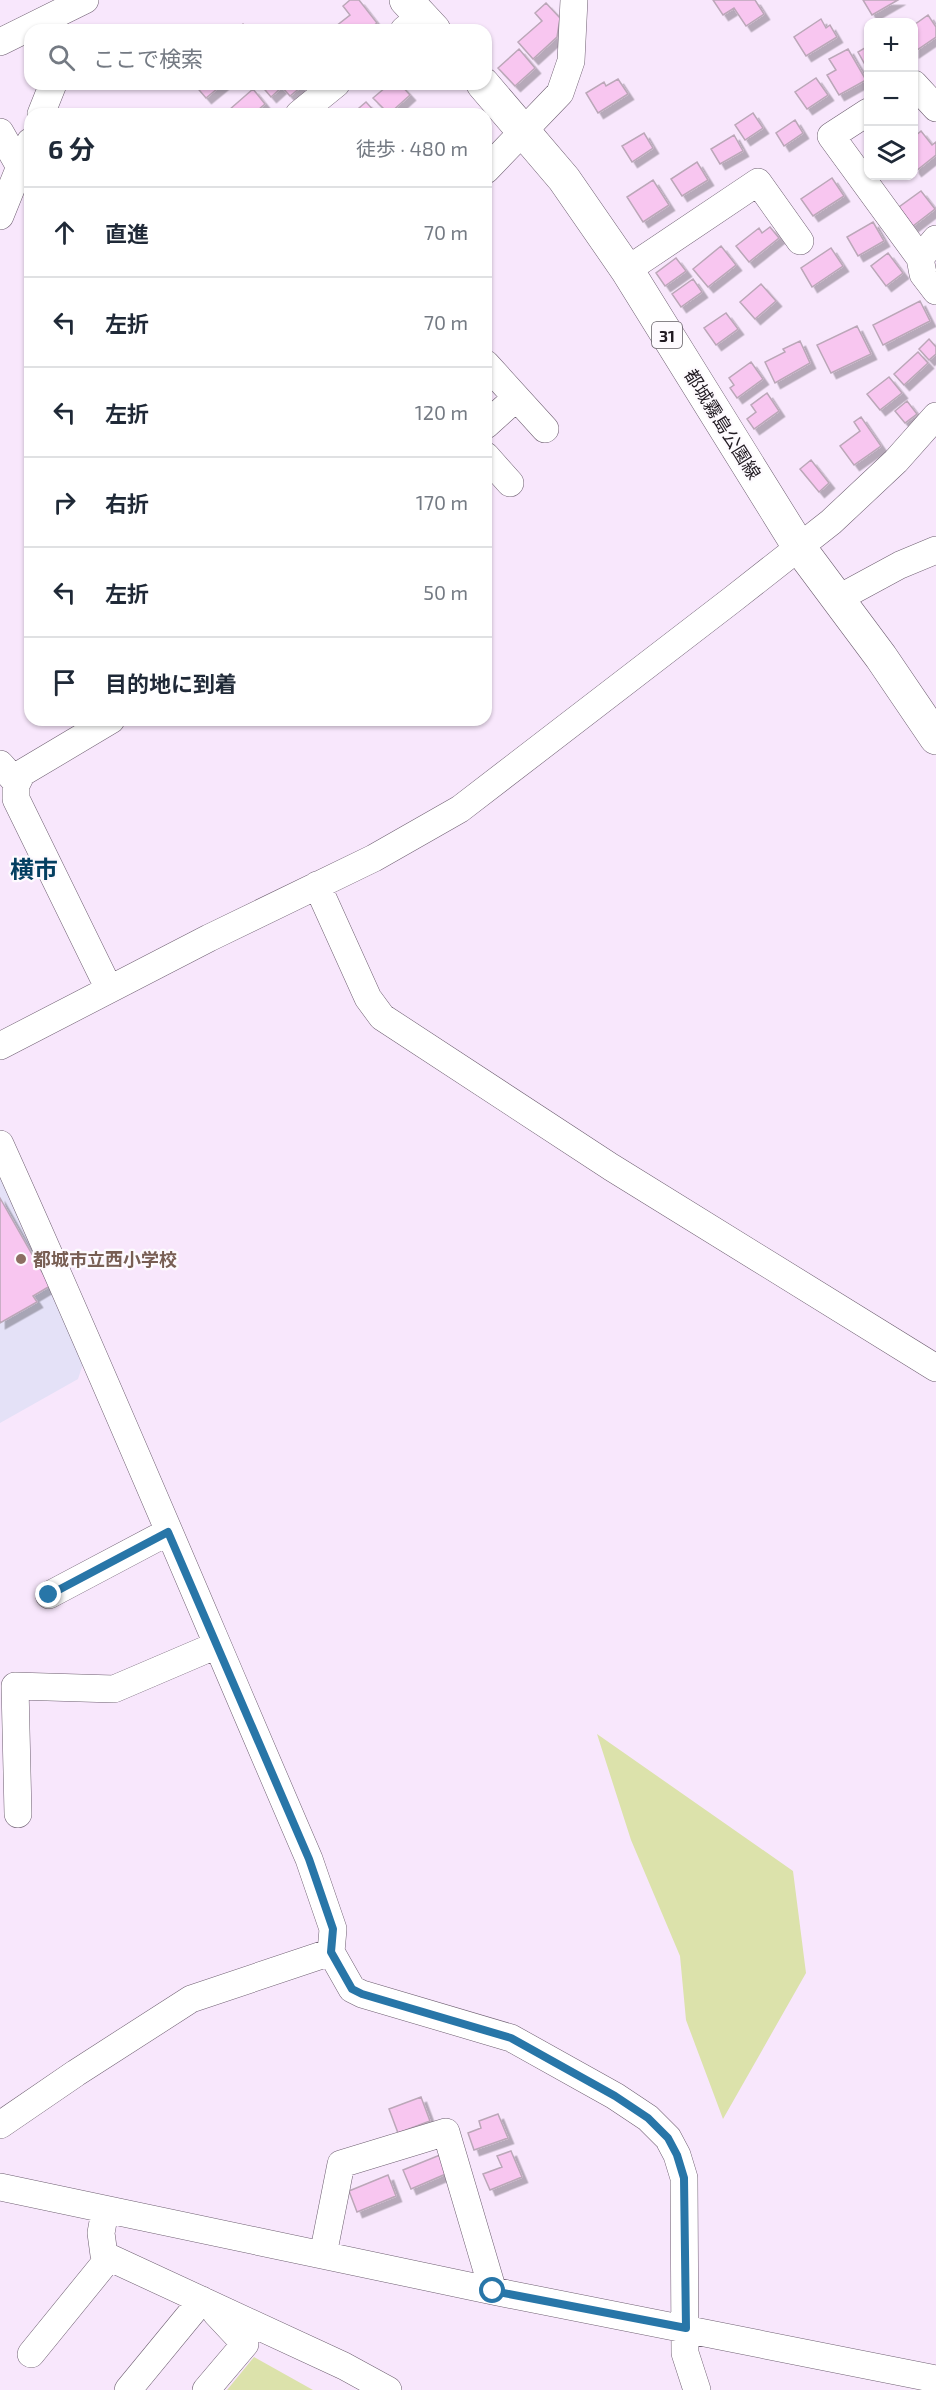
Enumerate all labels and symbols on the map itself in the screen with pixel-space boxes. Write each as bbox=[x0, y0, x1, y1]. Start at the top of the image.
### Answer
road number: 31 bbox=[652, 322, 682, 348]
street label: 都城霧島公園線 bbox=[680, 365, 766, 483]
district label: 横市 bbox=[10, 854, 58, 883]
place label: 都城市立西小学校 bbox=[33, 1248, 177, 1270]
marker: 都城市立西小学校 bbox=[14, 1252, 28, 1266]
route end bbox=[35, 1581, 61, 1607]
route start bbox=[479, 2277, 505, 2303]

